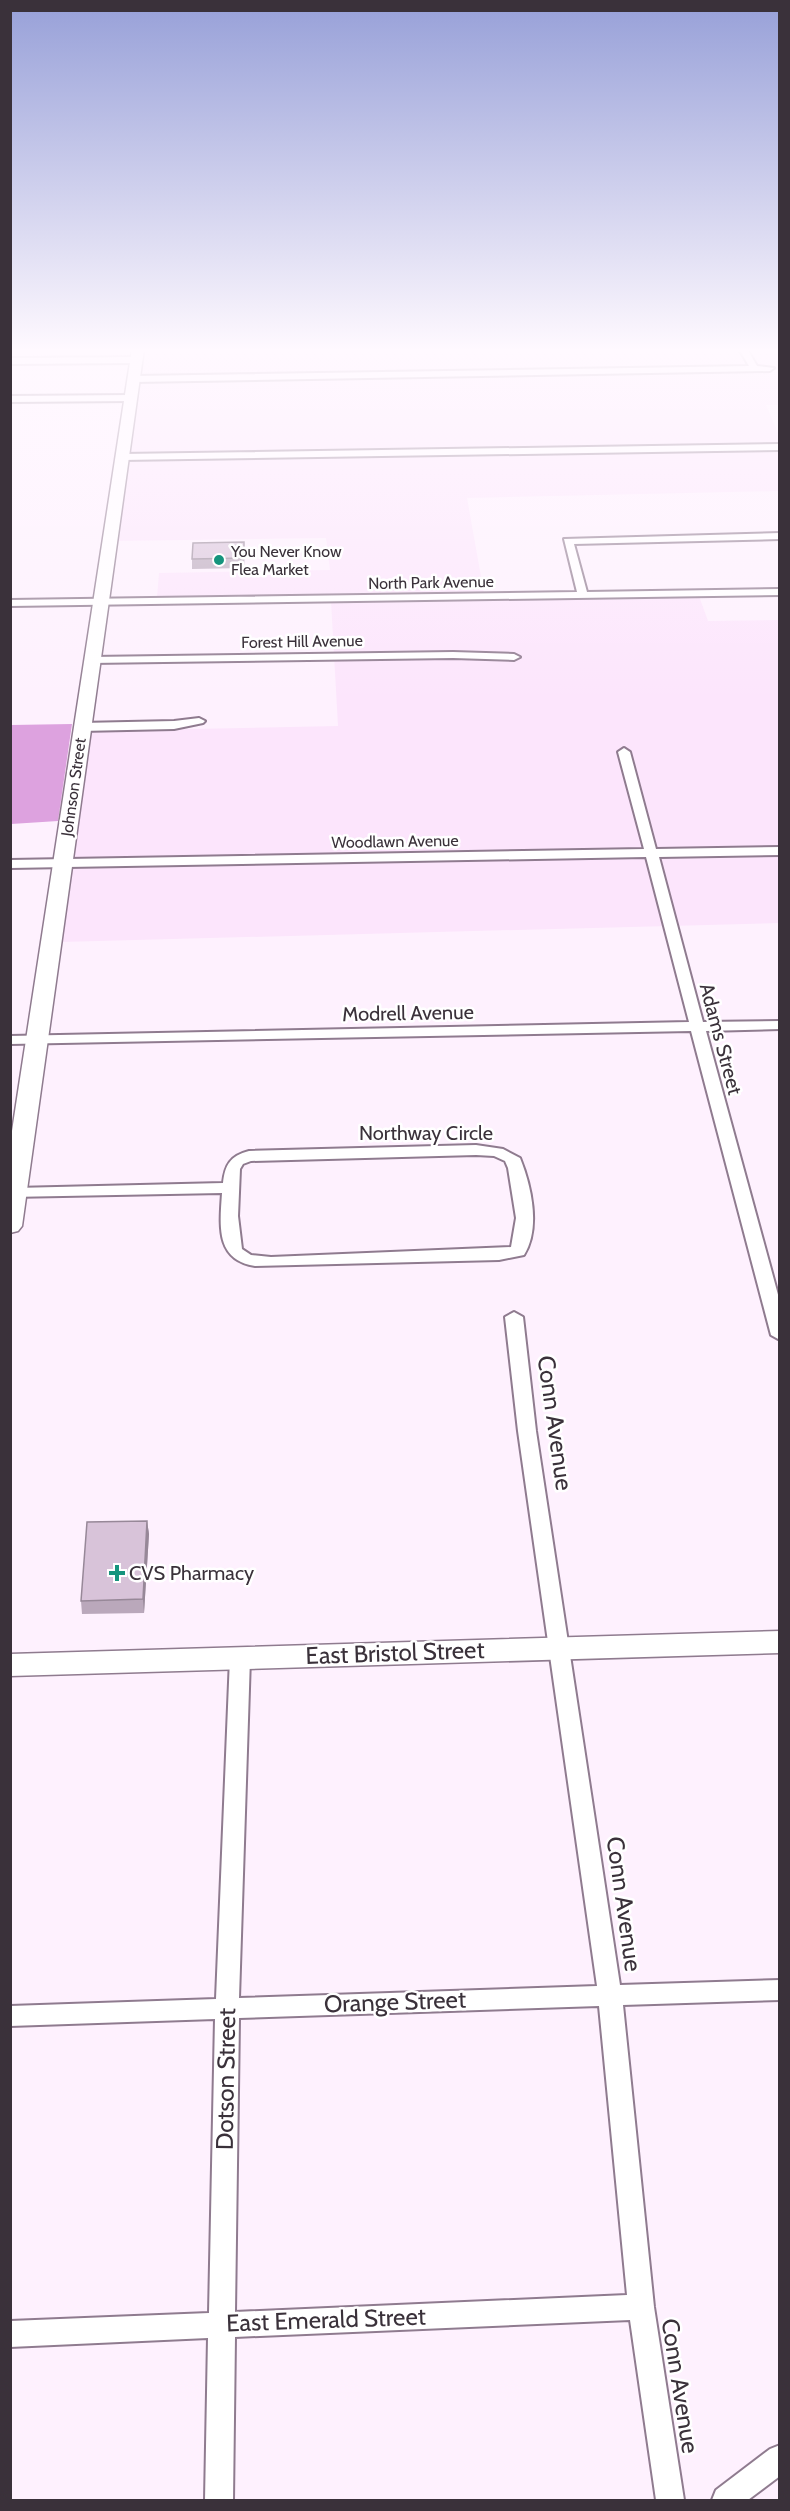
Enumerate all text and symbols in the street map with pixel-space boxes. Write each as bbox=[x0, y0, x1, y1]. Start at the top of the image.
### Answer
place label: You Never Know Flea Market bbox=[230, 542, 342, 579]
marker: You Never Know Flea Market bbox=[212, 553, 226, 567]
street label: North Park Avenue bbox=[368, 572, 494, 593]
street label: Forest Hill Avenue bbox=[241, 631, 363, 652]
street label: Johnson Street bbox=[57, 736, 90, 839]
street label: Woodlawn Avenue bbox=[331, 831, 459, 852]
street label: Adams Street bbox=[695, 981, 747, 1098]
street label: Modrell Avenue bbox=[342, 1000, 474, 1026]
street label: Northway Circle bbox=[359, 1121, 493, 1145]
street label: Conn Avenue bbox=[532, 1354, 579, 1492]
place label: CVS Pharmacy bbox=[129, 1561, 254, 1585]
marker: CVS Pharmacy bbox=[110, 1566, 124, 1580]
street label: East Bristol Street bbox=[305, 1635, 485, 1670]
street label: Conn Avenue bbox=[601, 1835, 648, 1973]
street label: Orange Street bbox=[324, 1985, 466, 2018]
street label: Dotson Street bbox=[210, 2008, 241, 2150]
street label: East Emerald Street bbox=[226, 2302, 426, 2337]
street label: Conn Avenue bbox=[656, 2316, 705, 2455]

